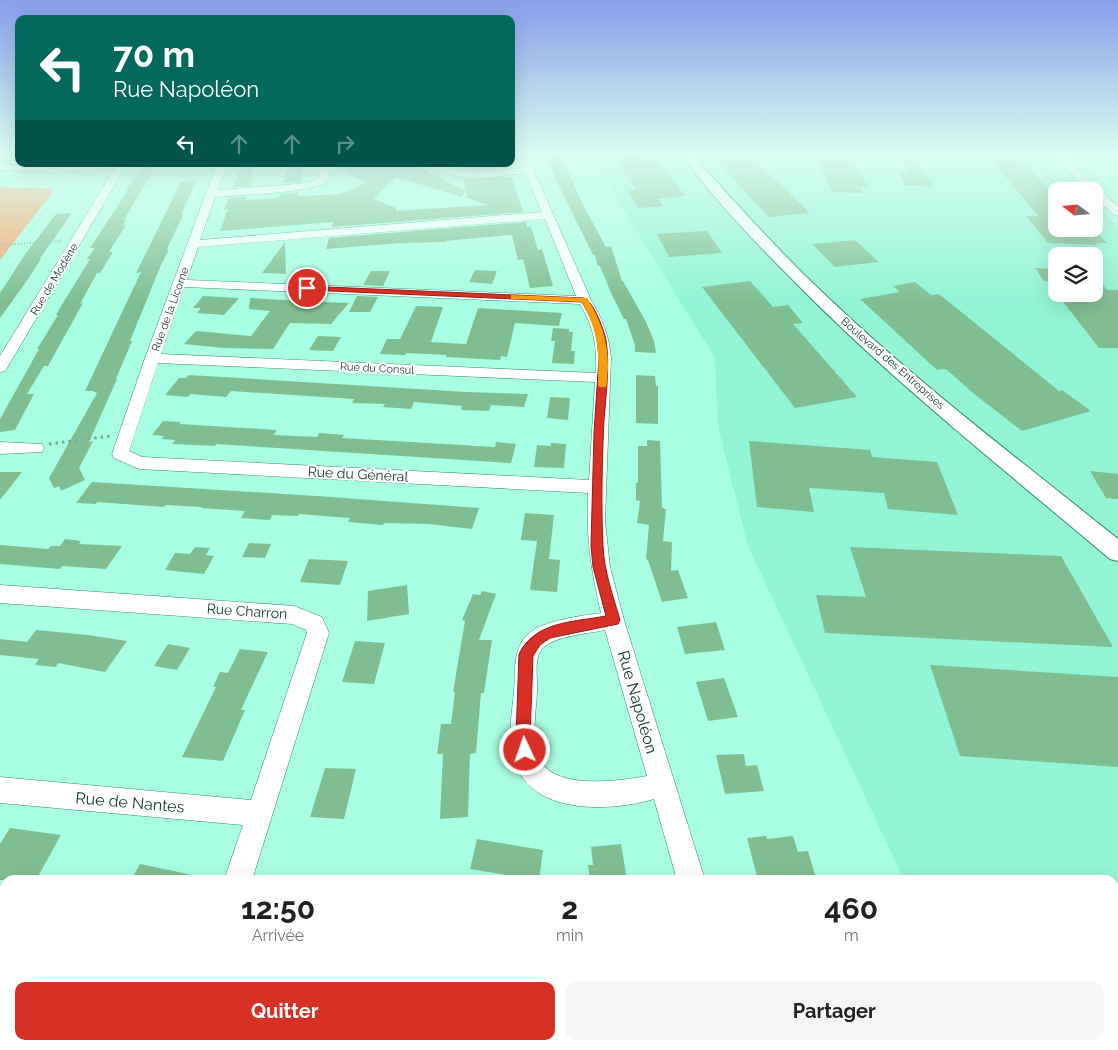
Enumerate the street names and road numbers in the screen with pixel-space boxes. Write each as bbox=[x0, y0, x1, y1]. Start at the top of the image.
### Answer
street label: Rue de Modène bbox=[28, 241, 81, 317]
street label: Rue de la Licorne bbox=[149, 265, 192, 353]
street label: Boulevard des Entreprises bbox=[838, 315, 947, 412]
street label: Rue du Consul bbox=[339, 360, 414, 377]
street label: Rue du Général bbox=[307, 463, 409, 485]
street label: Rue Charron bbox=[206, 600, 288, 622]
street label: Rue Napoléon bbox=[614, 648, 661, 756]
street label: Rue de Nantes bbox=[75, 788, 185, 817]

